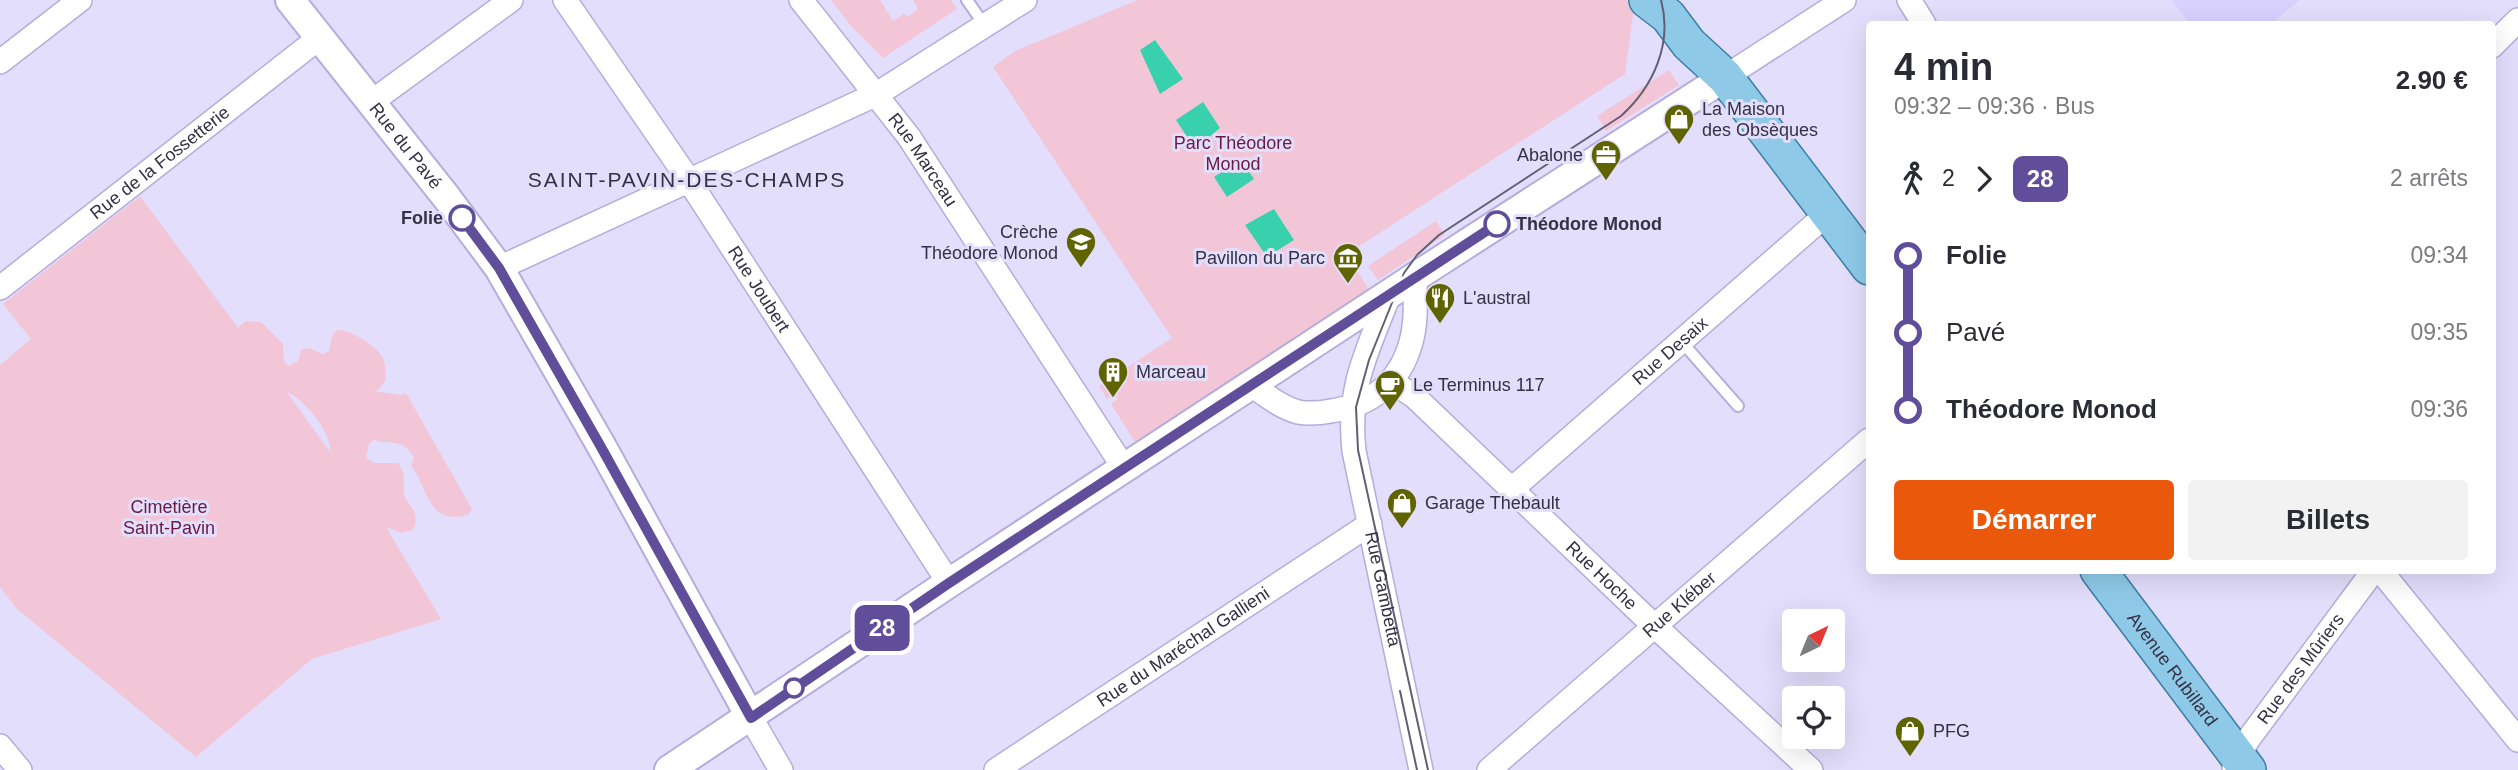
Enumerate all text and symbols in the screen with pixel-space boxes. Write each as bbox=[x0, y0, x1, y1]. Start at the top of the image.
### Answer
text: 4 min bbox=[1894, 46, 1993, 88]
text: 2.90 € bbox=[2396, 65, 2468, 95]
text: 09:32 – 09:36 · Bus bbox=[1894, 93, 2095, 119]
street label: Rue du Pavé bbox=[365, 99, 446, 193]
place label: La Maison des Obsèques bbox=[1702, 99, 1818, 140]
street label: Rue de la Fossetterie bbox=[86, 102, 233, 223]
shop icon: La Maison des Obsèques bbox=[1662, 102, 1696, 146]
street label: Rue Marceau bbox=[884, 109, 961, 210]
park label: Parc Théodore Monod bbox=[1174, 133, 1292, 174]
office icon: Abalone bbox=[1589, 138, 1623, 182]
place label: Abalone bbox=[1517, 145, 1583, 165]
icon: walk bbox=[1894, 160, 1932, 198]
icon: forward bbox=[1965, 160, 2003, 198]
text: 2 bbox=[1942, 165, 1955, 191]
text: 28 bbox=[2027, 165, 2054, 192]
text: 2 arrêts bbox=[2390, 165, 2468, 191]
district label: SAINT-PAVIN-DES-CHAMPS bbox=[528, 168, 846, 191]
marker: Folie bbox=[449, 205, 475, 231]
place label: Folie bbox=[401, 208, 443, 228]
marker: Théodore Monod bbox=[1484, 211, 1510, 237]
place label: Théodore Monod bbox=[1516, 214, 1662, 234]
place label: Crèche Théodore Monod bbox=[921, 222, 1058, 263]
school or university icon: Crèche Théodore Monod bbox=[1064, 225, 1098, 269]
text: Folie bbox=[1946, 240, 2007, 270]
museum icon: Pavillon du Parc bbox=[1331, 241, 1365, 285]
street label: Rue Joubert bbox=[724, 242, 794, 336]
text: 09:34 bbox=[2410, 242, 2468, 268]
place label: Pavillon du Parc bbox=[1195, 248, 1325, 268]
restaurant icon: L'austral bbox=[1423, 281, 1457, 325]
place label: L'austral bbox=[1463, 288, 1530, 308]
street label: Rue Desaix bbox=[1629, 313, 1712, 389]
text: Pavé bbox=[1946, 317, 2005, 347]
text: 09:35 bbox=[2410, 319, 2468, 345]
building icon: Marceau bbox=[1096, 355, 1130, 399]
place label: Marceau bbox=[1136, 362, 1206, 382]
cafe icon: Le Terminus 117 bbox=[1373, 368, 1407, 412]
place label: Le Terminus 117 bbox=[1413, 375, 1544, 395]
text: Théodore Monod bbox=[1946, 394, 2157, 424]
text: 09:36 bbox=[2410, 396, 2468, 422]
button: Démarrer bbox=[1894, 480, 2174, 560]
button: Billets bbox=[2188, 480, 2468, 560]
shop icon: Garage Thebault bbox=[1385, 486, 1419, 530]
place label: Garage Thebault bbox=[1425, 493, 1560, 513]
park label: Cimetière Saint-Pavin bbox=[123, 497, 215, 538]
street label: Rue Gambetta bbox=[1361, 530, 1405, 649]
street label: Rue Hoche bbox=[1562, 537, 1641, 614]
street label: Rue Kléber bbox=[1639, 568, 1720, 642]
street label: Rue du Maréchal Gallieni bbox=[1093, 583, 1273, 711]
line badge: 28 bbox=[850, 605, 914, 651]
street label: Avenue Rubillard bbox=[2123, 608, 2221, 730]
north arrow bbox=[1782, 609, 1844, 672]
map controls bbox=[1782, 609, 1845, 749]
street label: Rue des Mûriers bbox=[2253, 610, 2348, 728]
text: 28 bbox=[869, 614, 895, 641]
unlabelled marker bbox=[784, 678, 804, 698]
button: locate bbox=[1782, 686, 1845, 749]
shop icon: PFG bbox=[1893, 714, 1927, 758]
place label: PFG bbox=[1933, 721, 1970, 741]

